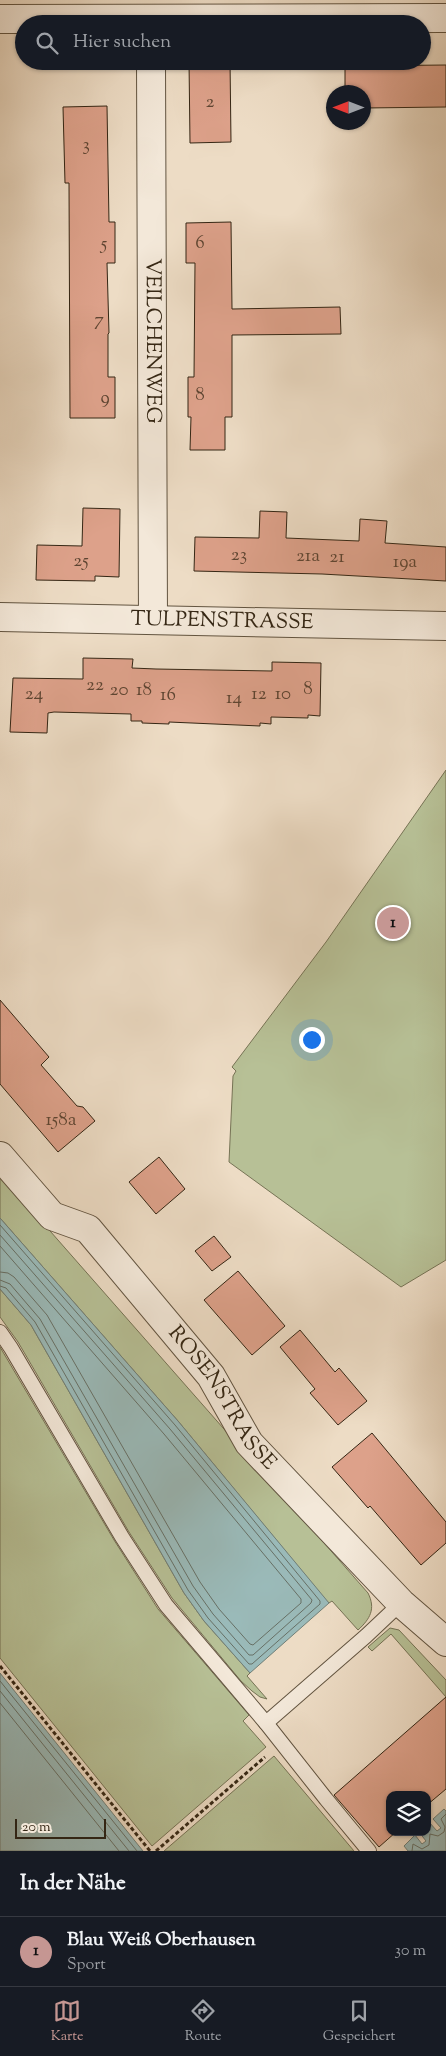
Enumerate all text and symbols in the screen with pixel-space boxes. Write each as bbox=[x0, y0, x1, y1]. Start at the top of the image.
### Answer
search box bbox=[15, 15, 431, 70]
icon: search bbox=[33, 29, 61, 57]
text: Hier suchen bbox=[73, 29, 171, 56]
north arrow bbox=[326, 85, 371, 130]
house number: 2 bbox=[206, 89, 215, 116]
house number: 3 bbox=[82, 132, 90, 159]
house number: 6 bbox=[195, 230, 205, 257]
house number: 5 bbox=[100, 231, 108, 258]
street label: VEILCHENWEG bbox=[137, 258, 167, 424]
house number: 7 bbox=[94, 307, 104, 334]
house number: 8 bbox=[195, 382, 205, 409]
house number: 9 bbox=[100, 385, 110, 412]
house number: 23 bbox=[231, 542, 247, 569]
house number: 21a bbox=[296, 543, 320, 570]
house number: 21 bbox=[329, 544, 345, 571]
house number: 25 bbox=[73, 548, 89, 575]
house number: 19a bbox=[393, 549, 417, 576]
street label: TULPENSTRASSE bbox=[130, 605, 314, 638]
house number: 22 bbox=[86, 672, 104, 699]
house number: 8 bbox=[303, 676, 313, 703]
house number: 20 bbox=[110, 677, 128, 704]
house number: 18 bbox=[136, 677, 152, 704]
house number: 24 bbox=[25, 681, 44, 708]
house number: 12 bbox=[251, 681, 267, 708]
house number: 10 bbox=[275, 681, 291, 708]
house number: 16 bbox=[160, 682, 176, 709]
house number: 14 bbox=[226, 685, 242, 712]
pin: 1 bbox=[377, 904, 409, 942]
your location bbox=[299, 1027, 325, 1053]
house number: 158a bbox=[45, 1107, 77, 1134]
street label: ROSENSTRASSE bbox=[160, 1320, 283, 1478]
map controls bbox=[386, 1791, 431, 1836]
button: layers bbox=[386, 1791, 431, 1836]
scale bar bbox=[15, 1816, 106, 1839]
text: 20 m bbox=[22, 1818, 51, 1838]
text: In der Nähe bbox=[20, 1869, 126, 1899]
text: Blau Weiß Oberhausen bbox=[67, 1927, 256, 1954]
text: 1 bbox=[33, 1940, 39, 1963]
text: 30 m bbox=[395, 1940, 426, 1963]
text: Sport bbox=[67, 1954, 106, 1977]
tab: Karte bbox=[51, 1997, 84, 2047]
tab: Route bbox=[185, 1997, 222, 2047]
tab: Gespeichert bbox=[323, 1997, 395, 2047]

